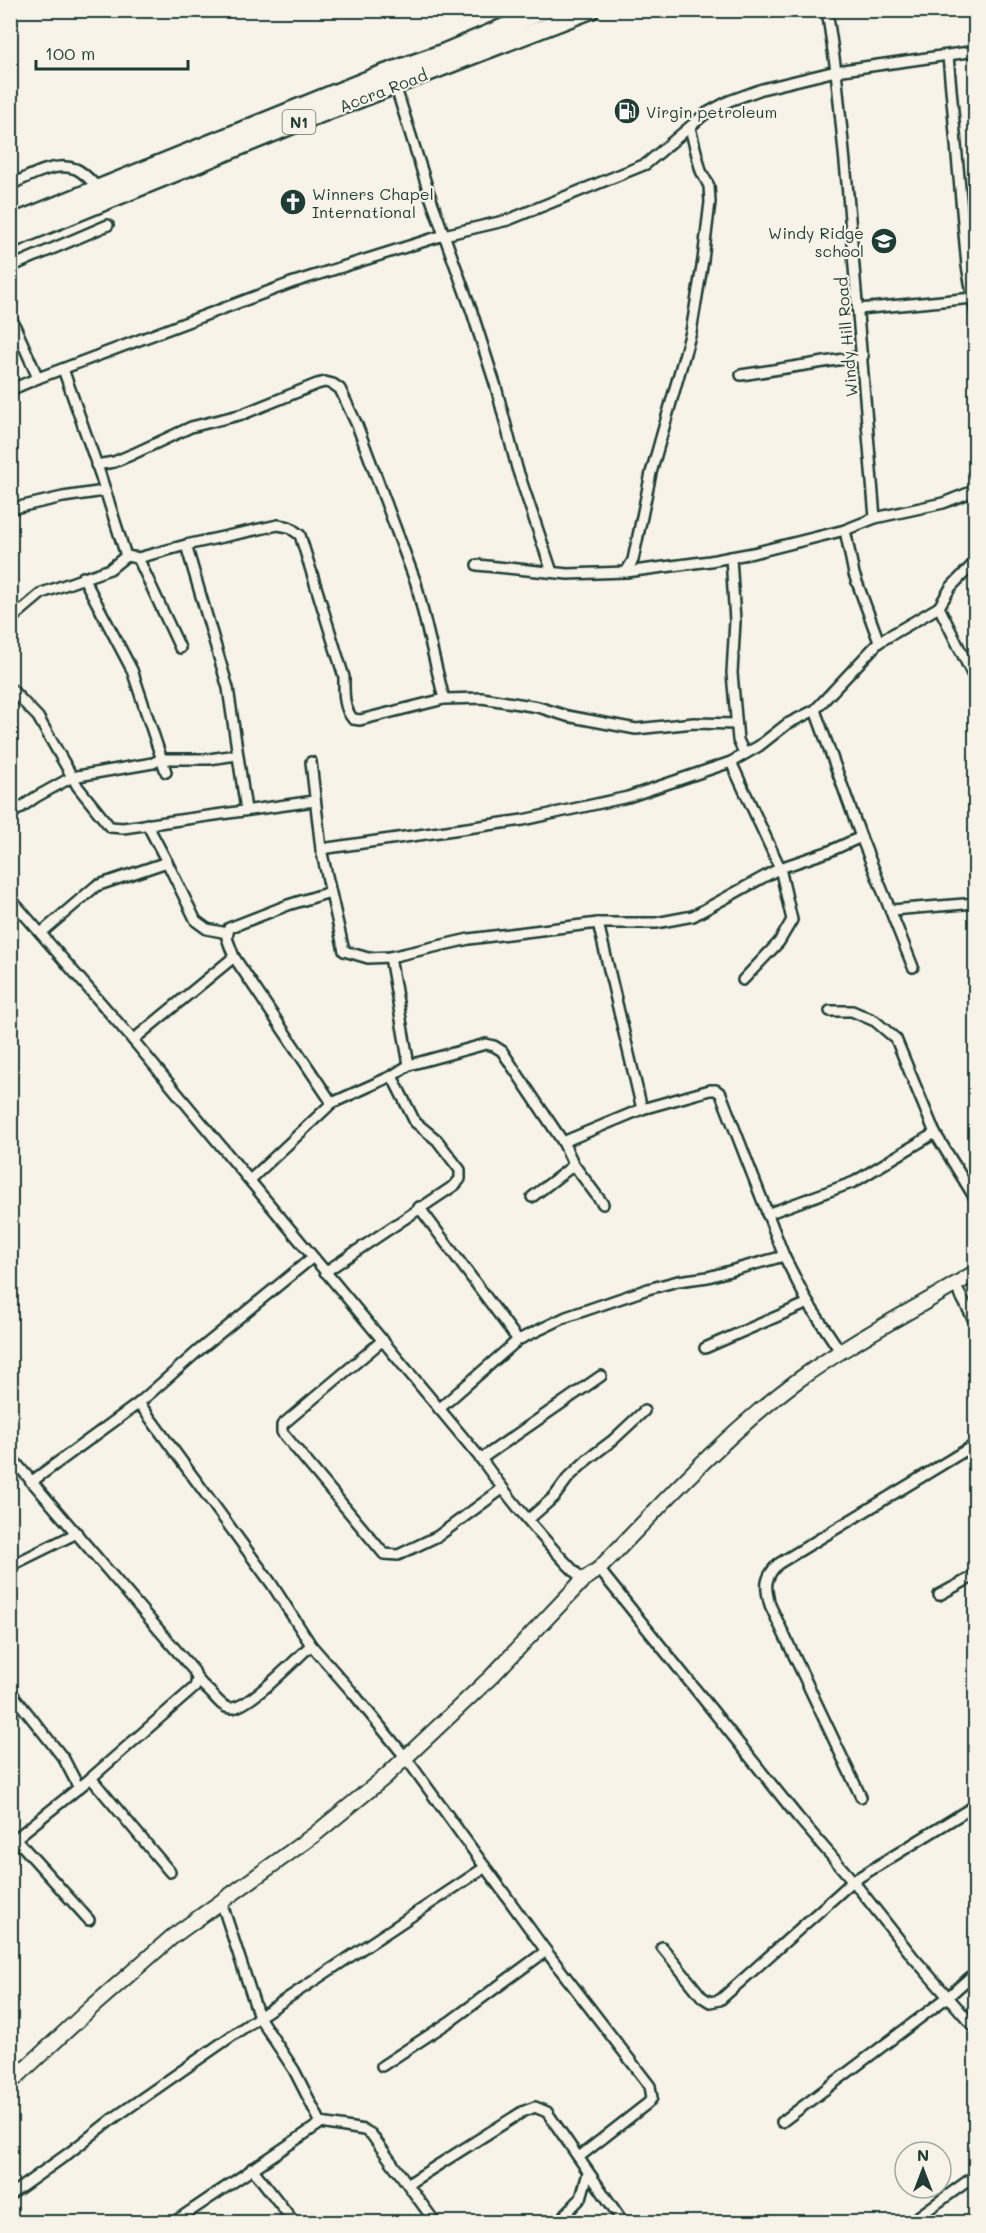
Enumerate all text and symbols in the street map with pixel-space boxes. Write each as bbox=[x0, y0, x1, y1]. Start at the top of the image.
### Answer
scale bar bbox=[36, 33, 188, 71]
text: 100 m bbox=[45, 41, 95, 65]
street label: Accra Road bbox=[336, 64, 430, 116]
fuel station icon: Virgin petroleum bbox=[612, 96, 642, 126]
place label: Virgin petroleum bbox=[646, 101, 777, 122]
road number: N1 bbox=[282, 110, 316, 134]
place label: Winners Chapel International bbox=[312, 183, 434, 222]
church icon: Winners Chapel International bbox=[278, 187, 308, 217]
place label: Windy Ridge school bbox=[768, 222, 864, 261]
school or university icon: Windy Ridge school bbox=[869, 226, 899, 256]
street label: Windy Hill Road bbox=[830, 276, 862, 398]
north arrow bbox=[893, 2140, 953, 2200]
text: N bbox=[917, 2144, 929, 2165]

